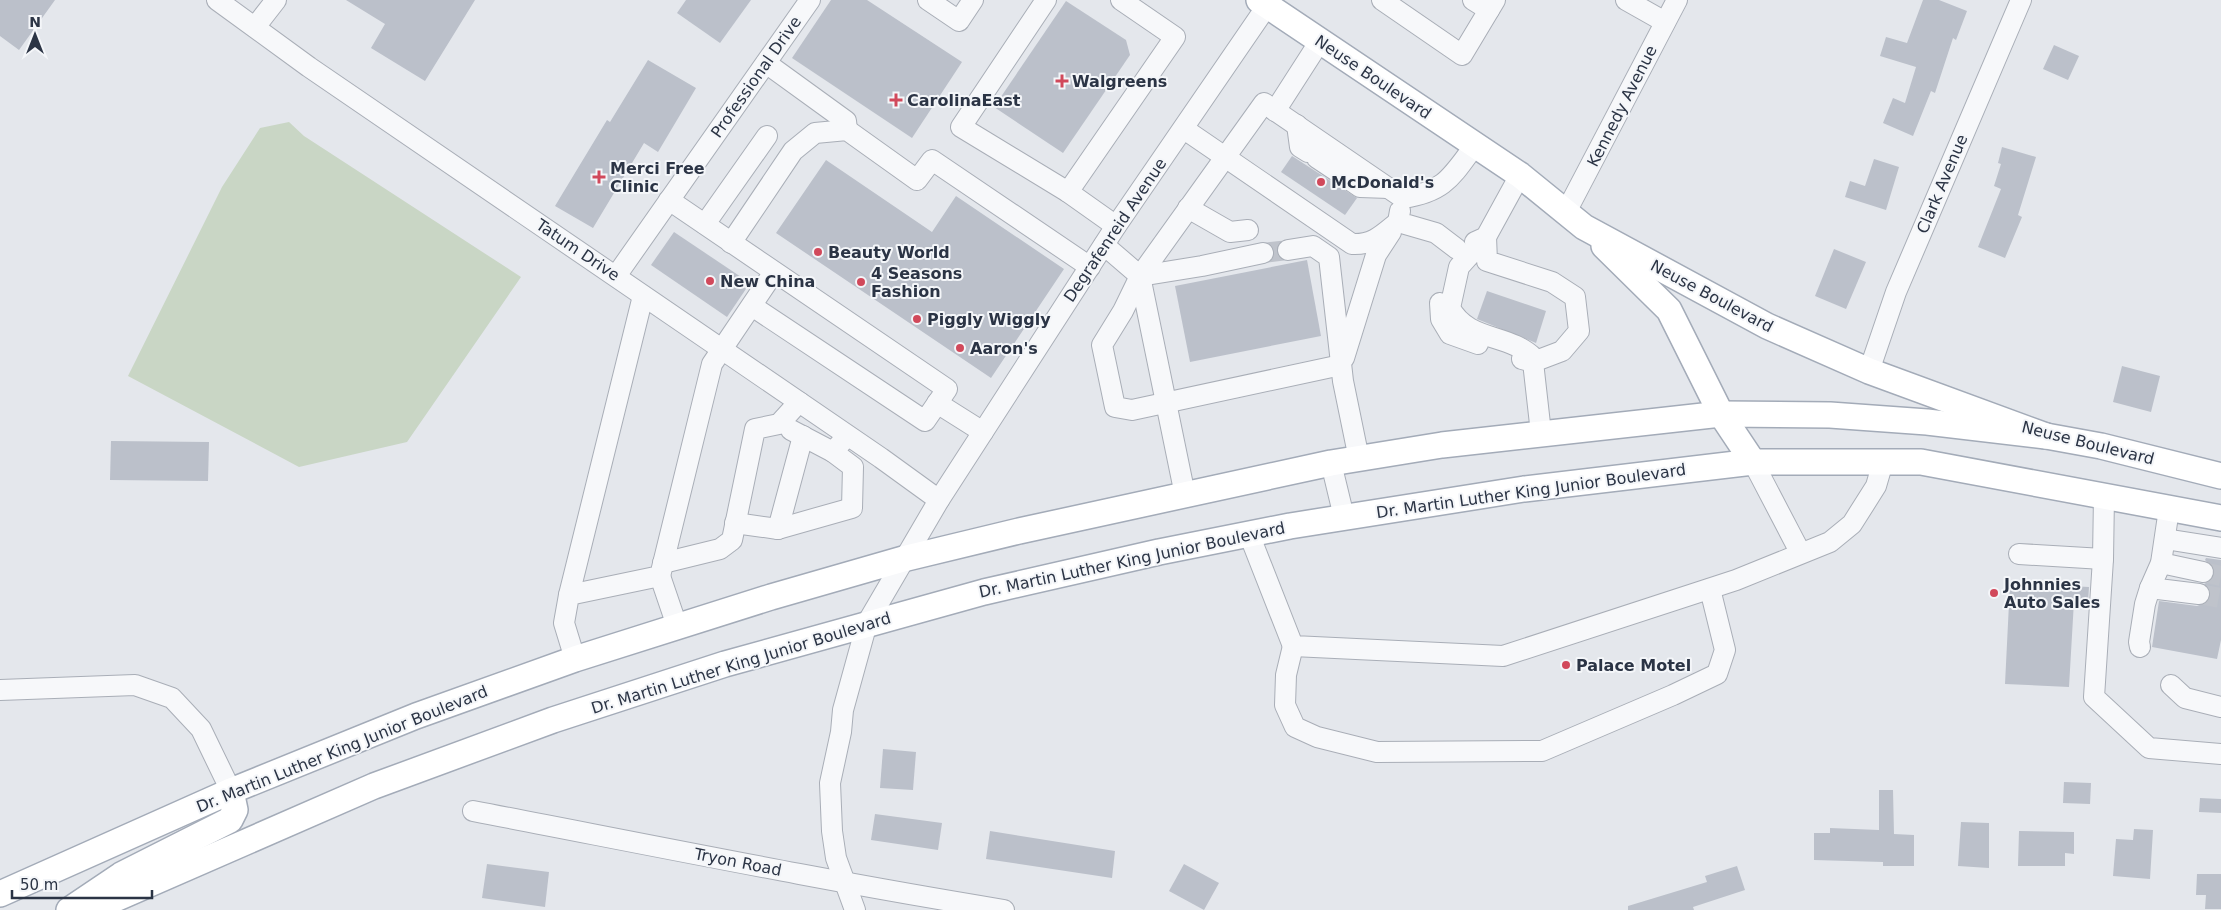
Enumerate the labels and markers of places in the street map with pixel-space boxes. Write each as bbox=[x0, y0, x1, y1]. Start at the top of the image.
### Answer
place label: Walgreens bbox=[1072, 72, 1167, 91]
marker: Walgreens bbox=[1056, 75, 1068, 87]
place label: CarolinaEast bbox=[907, 91, 1021, 110]
marker: CarolinaEast bbox=[889, 93, 903, 107]
place label: Merci Free Clinic bbox=[610, 159, 705, 196]
marker: Merci Free Clinic bbox=[592, 170, 606, 184]
place label: McDonald's bbox=[1331, 173, 1434, 192]
marker: McDonald's bbox=[1315, 176, 1327, 188]
place label: Beauty World bbox=[828, 243, 950, 262]
marker: Beauty World bbox=[812, 246, 824, 258]
place label: 4 Seasons Fashion bbox=[871, 264, 962, 301]
place label: New China bbox=[720, 272, 815, 291]
marker: New China bbox=[704, 275, 716, 287]
marker: 4 Seasons Fashion bbox=[855, 276, 867, 288]
place label: Piggly Wiggly bbox=[927, 310, 1051, 329]
marker: Piggly Wiggly bbox=[911, 313, 923, 325]
place label: Aaron's bbox=[970, 339, 1038, 358]
marker: Aaron's bbox=[954, 342, 966, 354]
place label: Johnnies Auto Sales bbox=[2003, 575, 2100, 612]
marker: Johnnies Auto Sales bbox=[1988, 587, 2000, 599]
place label: Palace Motel bbox=[1576, 656, 1691, 675]
marker: Palace Motel bbox=[1560, 659, 1572, 671]

